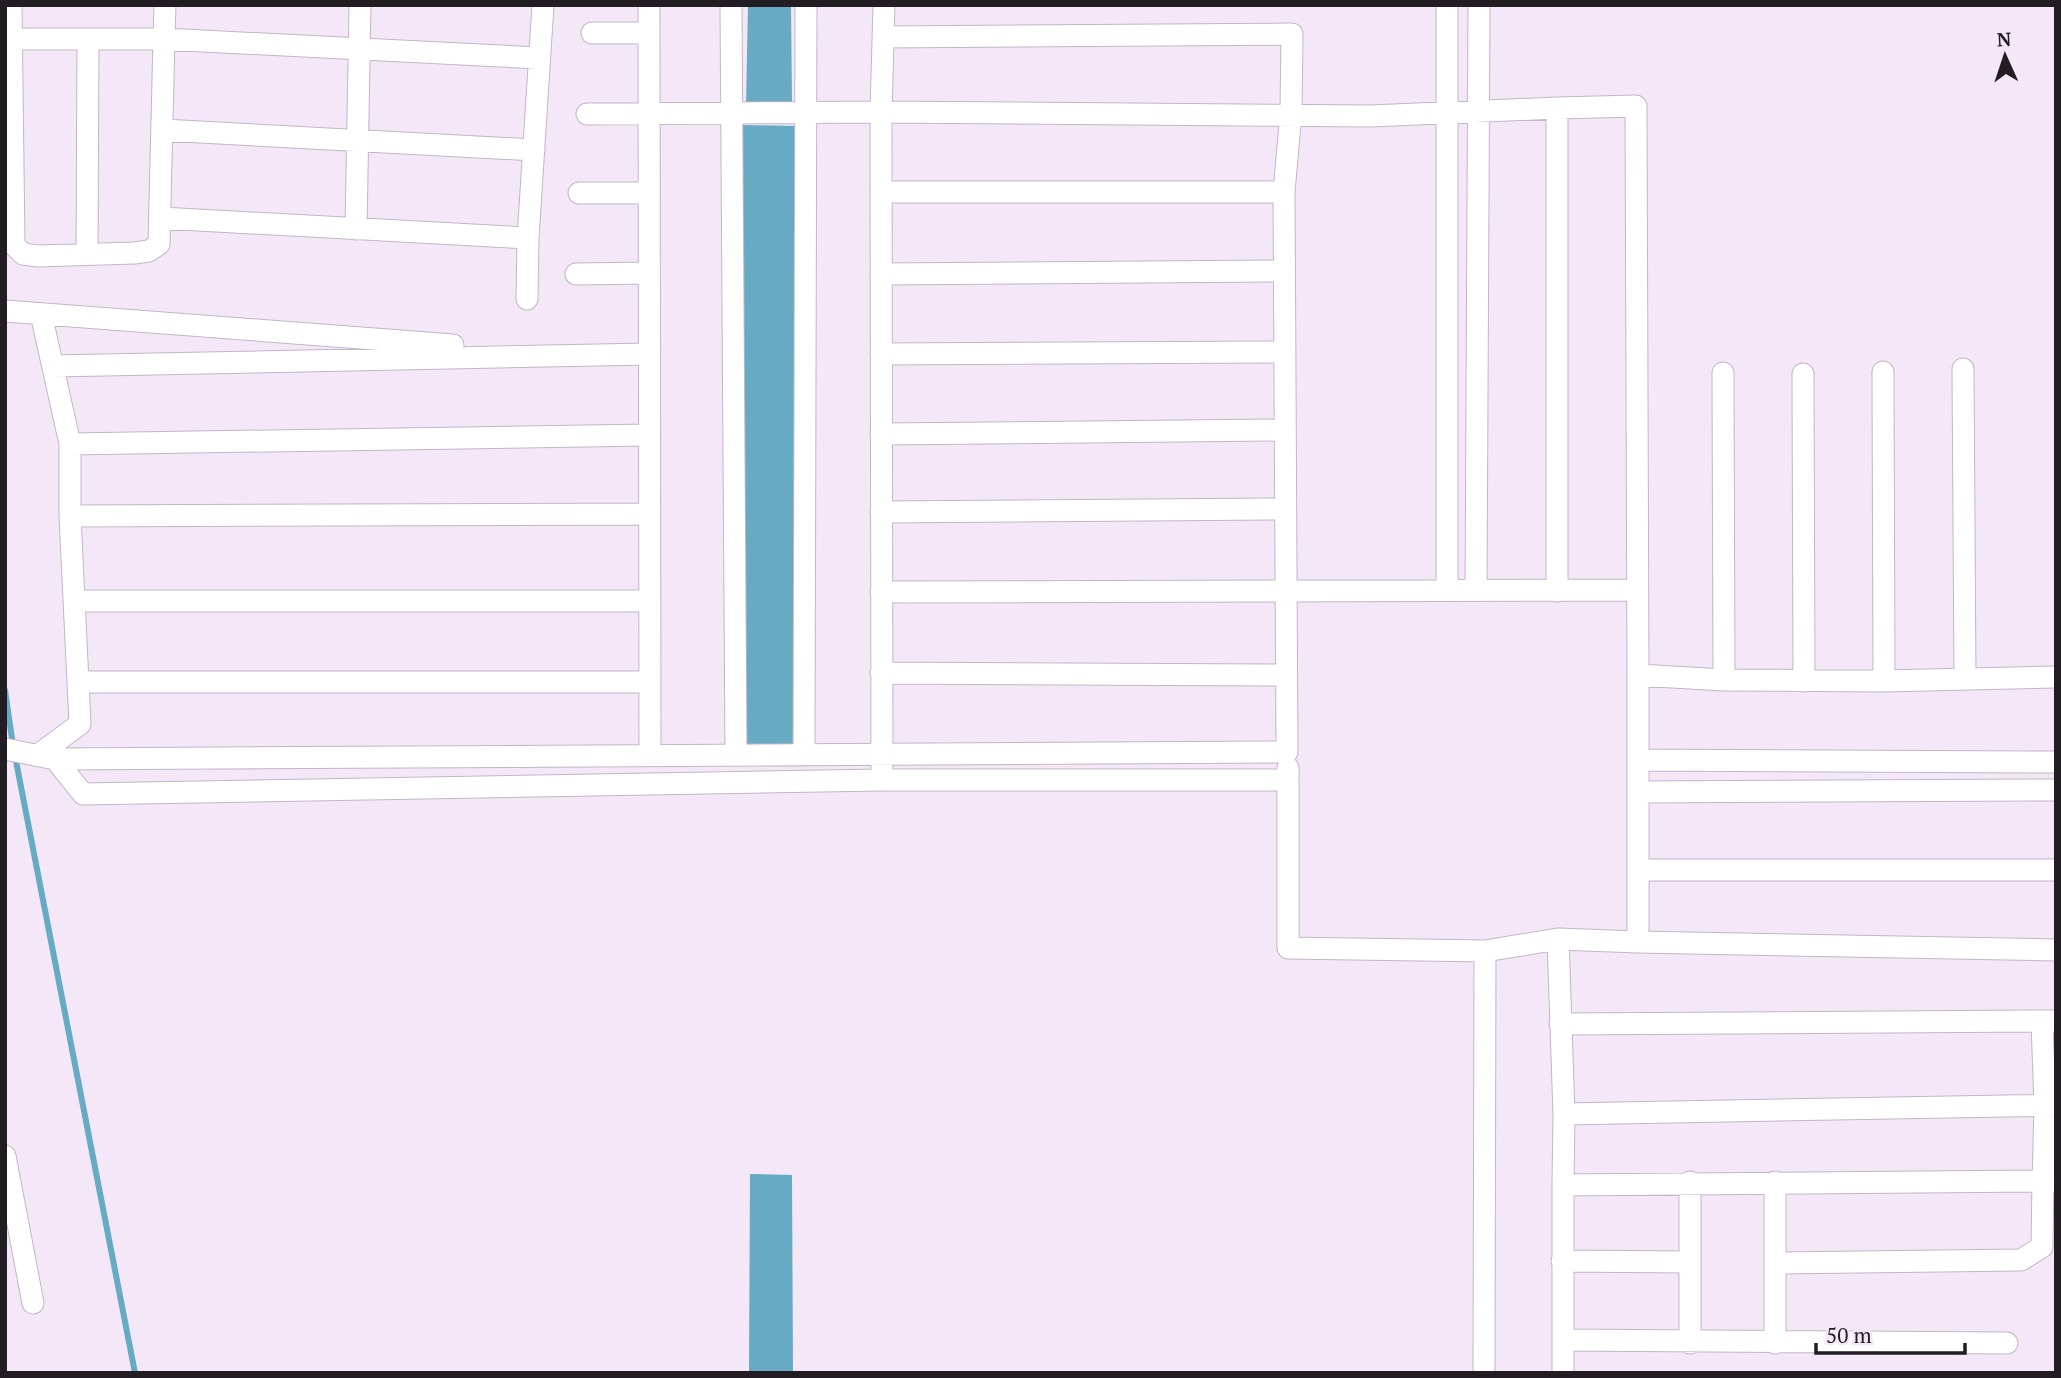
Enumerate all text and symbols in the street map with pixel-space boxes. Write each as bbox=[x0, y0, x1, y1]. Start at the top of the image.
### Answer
north arrow bbox=[1970, 21, 2040, 91]
text: N bbox=[1996, 26, 2013, 51]
scale bar bbox=[1816, 1312, 1965, 1356]
text: 50 m bbox=[1826, 1321, 1872, 1349]

